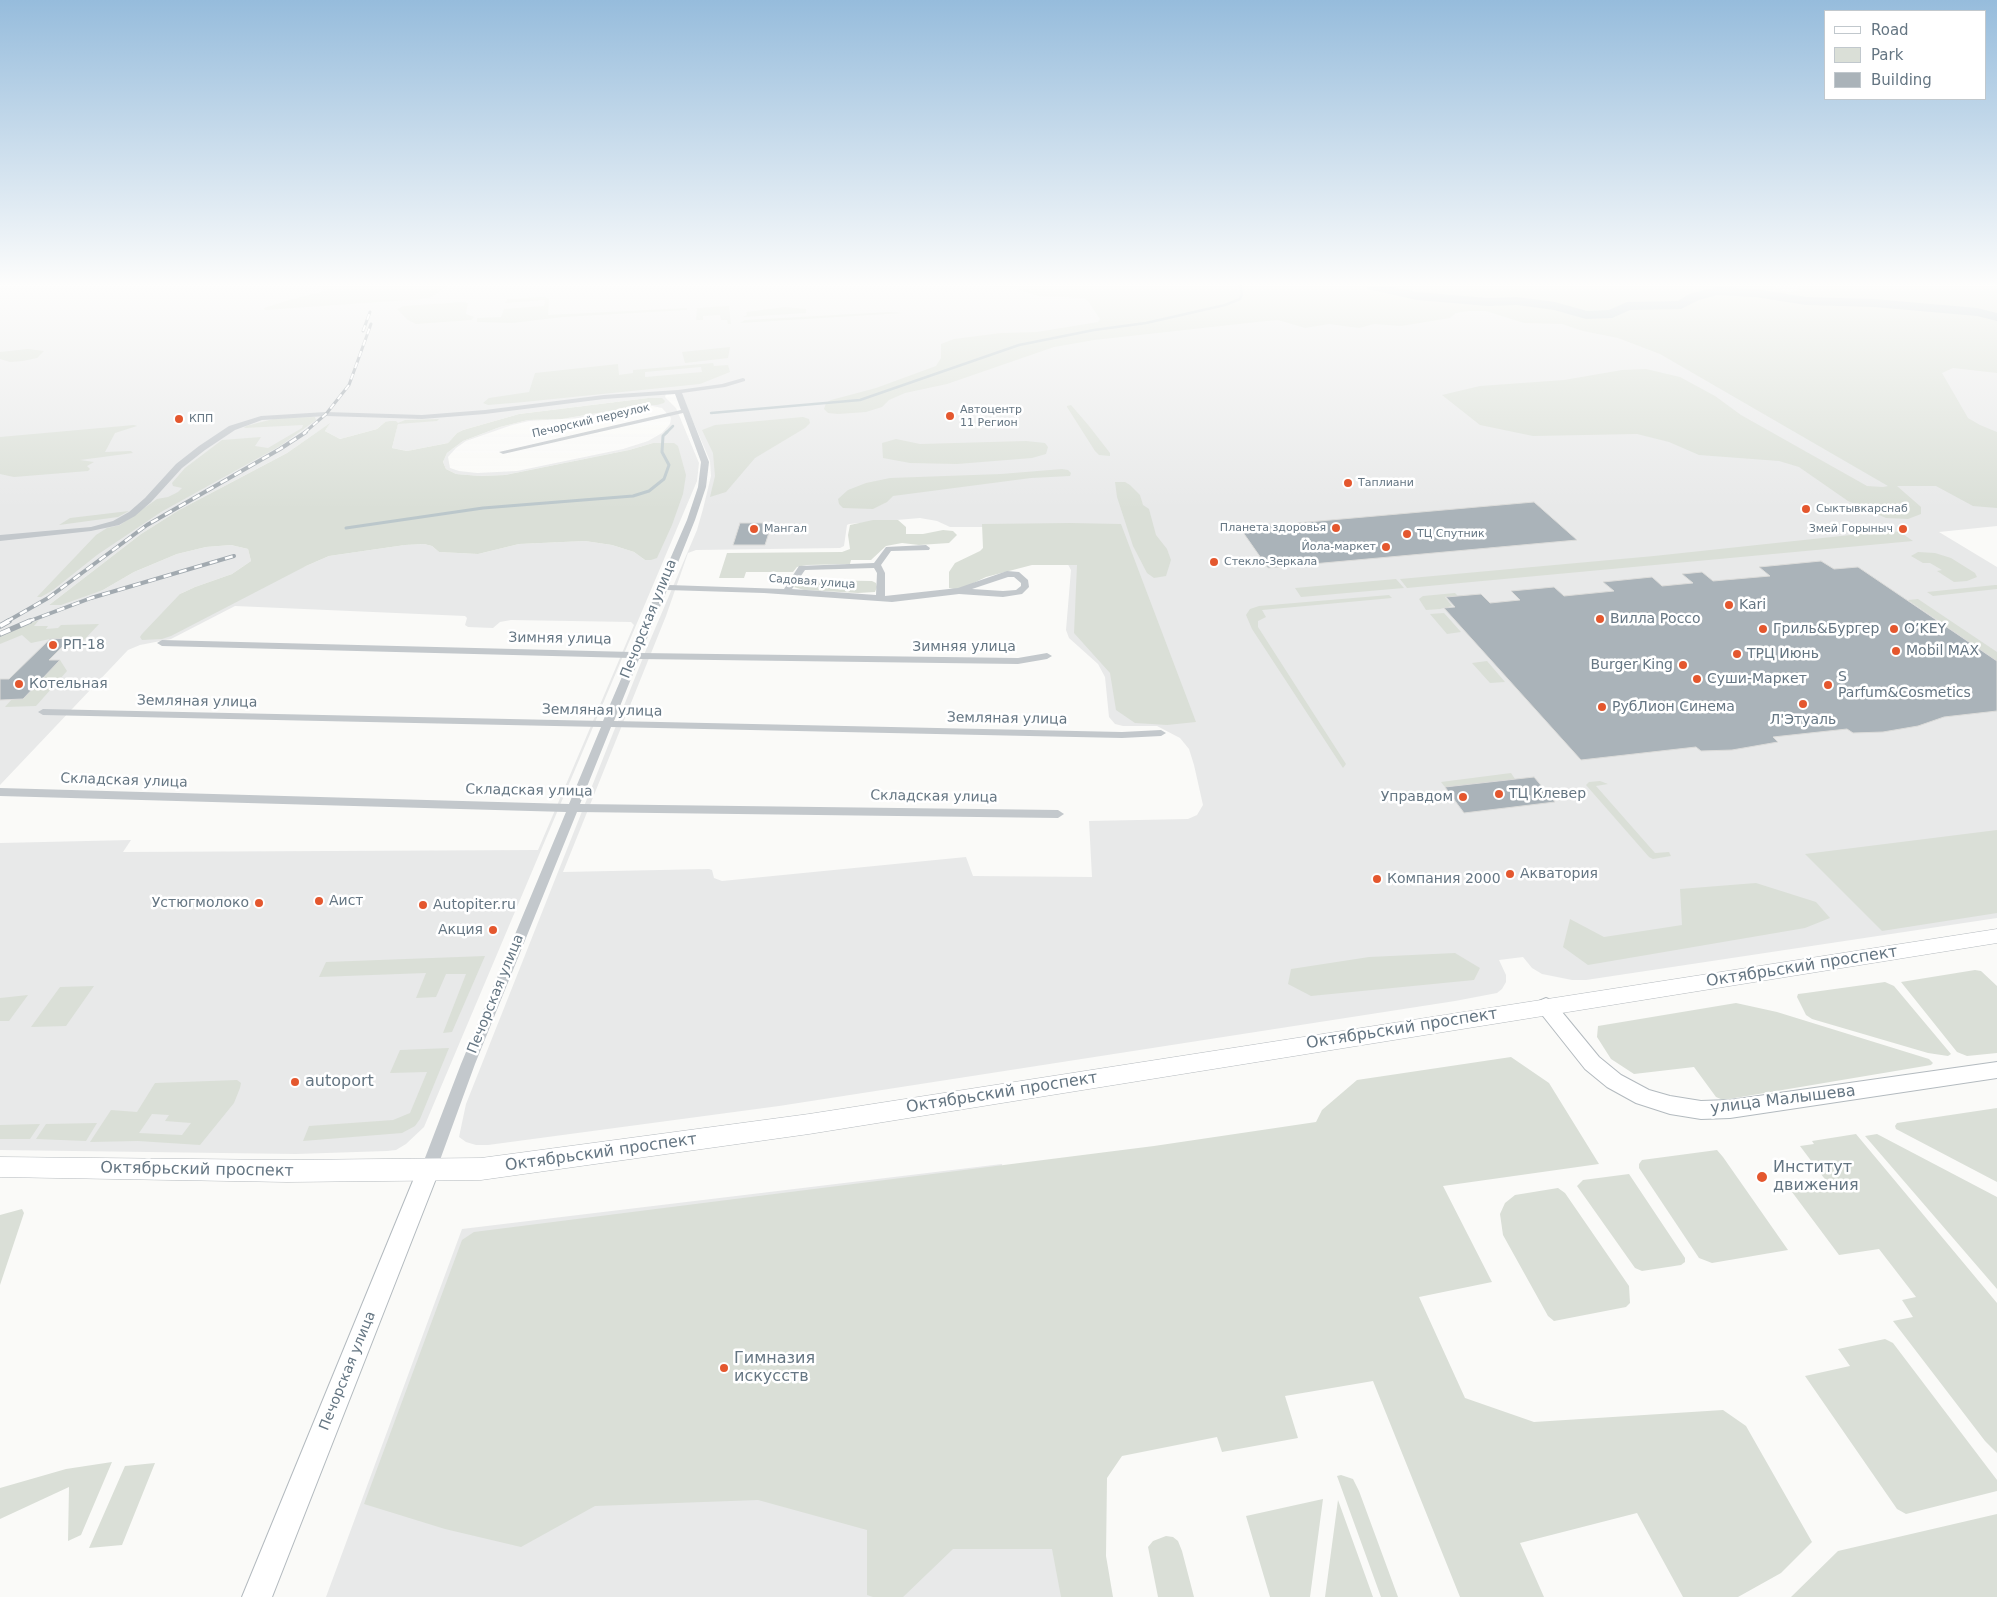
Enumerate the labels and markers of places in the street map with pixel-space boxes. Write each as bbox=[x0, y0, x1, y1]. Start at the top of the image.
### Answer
place label: Автоцентр 11 Регион bbox=[960, 403, 1022, 429]
marker: Автоцентр 11 Регион bbox=[944, 410, 956, 422]
place label: КПП bbox=[189, 412, 213, 426]
marker: КПП bbox=[173, 413, 185, 425]
place label: Таплиани bbox=[1358, 476, 1414, 490]
marker: Таплиани bbox=[1342, 477, 1354, 489]
place label: Сыктывкарснаб bbox=[1816, 502, 1908, 516]
marker: Сыктывкарснаб bbox=[1800, 503, 1812, 515]
place label: Планета здоровья bbox=[1220, 521, 1326, 535]
place label: Мангал bbox=[764, 522, 807, 536]
marker: Планета здоровья bbox=[1330, 522, 1342, 534]
place label: Змей Горыныч bbox=[1809, 522, 1893, 536]
marker: Мангал bbox=[748, 523, 760, 535]
marker: Змей Горыныч bbox=[1897, 523, 1909, 535]
place label: ТЦ Спутник bbox=[1417, 527, 1485, 541]
marker: ТЦ Спутник bbox=[1401, 528, 1413, 540]
place label: Йола-маркет bbox=[1301, 540, 1376, 554]
marker: Йола-маркет bbox=[1380, 541, 1392, 553]
place label: Стекло-Зеркала bbox=[1224, 555, 1317, 569]
marker: Стекло-Зеркала bbox=[1208, 556, 1220, 568]
place label: Kari bbox=[1739, 597, 1766, 613]
marker: Kari bbox=[1723, 599, 1735, 611]
place label: Вилла Россо bbox=[1610, 611, 1701, 627]
marker: Вилла Россо bbox=[1594, 613, 1606, 625]
place label: Гриль&Бургер bbox=[1773, 621, 1879, 637]
place label: O’KEY bbox=[1904, 621, 1946, 637]
marker: Гриль&Бургер bbox=[1757, 623, 1769, 635]
marker: O’KEY bbox=[1888, 623, 1900, 635]
place label: РП-18 bbox=[63, 637, 105, 653]
marker: РП-18 bbox=[47, 639, 59, 651]
place label: Mobil MAX bbox=[1906, 643, 1979, 659]
marker: Mobil MAX bbox=[1890, 645, 1902, 657]
place label: ТРЦ Июнь bbox=[1747, 646, 1819, 662]
marker: ТРЦ Июнь bbox=[1731, 648, 1743, 660]
place label: Burger King bbox=[1590, 657, 1673, 673]
marker: Burger King bbox=[1677, 659, 1689, 671]
place label: S Parfum&Cosmetics bbox=[1838, 669, 1971, 702]
place label: Суши-Маркет bbox=[1707, 671, 1807, 687]
marker: Суши-Маркет bbox=[1691, 673, 1703, 685]
place label: Котельная bbox=[29, 676, 108, 692]
marker: Котельная bbox=[13, 678, 25, 690]
marker: S Parfum&Cosmetics bbox=[1822, 679, 1834, 691]
marker: Л'Этуаль bbox=[1797, 698, 1809, 710]
place label: РубЛион Синема bbox=[1612, 699, 1735, 715]
marker: РубЛион Синема bbox=[1596, 701, 1608, 713]
place label: Л'Этуаль bbox=[1770, 712, 1836, 728]
place label: ТЦ Клевер bbox=[1509, 786, 1586, 802]
marker: ТЦ Клевер bbox=[1493, 788, 1505, 800]
place label: Управдом bbox=[1381, 789, 1453, 805]
marker: Управдом bbox=[1457, 791, 1469, 803]
place label: Акватория bbox=[1520, 866, 1598, 882]
marker: Акватория bbox=[1504, 868, 1516, 880]
place label: Компания 2000 bbox=[1387, 871, 1501, 887]
marker: Компания 2000 bbox=[1371, 873, 1383, 885]
place label: Аист bbox=[329, 893, 364, 909]
place label: Устюгмолоко bbox=[152, 895, 249, 911]
marker: Аист bbox=[313, 895, 325, 907]
marker: Устюгмолоко bbox=[253, 897, 265, 909]
place label: Autopiter.ru bbox=[433, 897, 516, 913]
marker: Autopiter.ru bbox=[417, 899, 429, 911]
place label: Акция bbox=[438, 922, 483, 938]
marker: Акция bbox=[487, 924, 499, 936]
place label: autoport bbox=[305, 1072, 374, 1092]
marker: autoport bbox=[289, 1076, 301, 1088]
place label: Институт движения bbox=[1773, 1158, 1859, 1196]
marker: Институт движения bbox=[1755, 1170, 1769, 1184]
place label: Гимназия искусств bbox=[734, 1349, 815, 1387]
marker: Гимназия искусств bbox=[718, 1362, 730, 1374]

